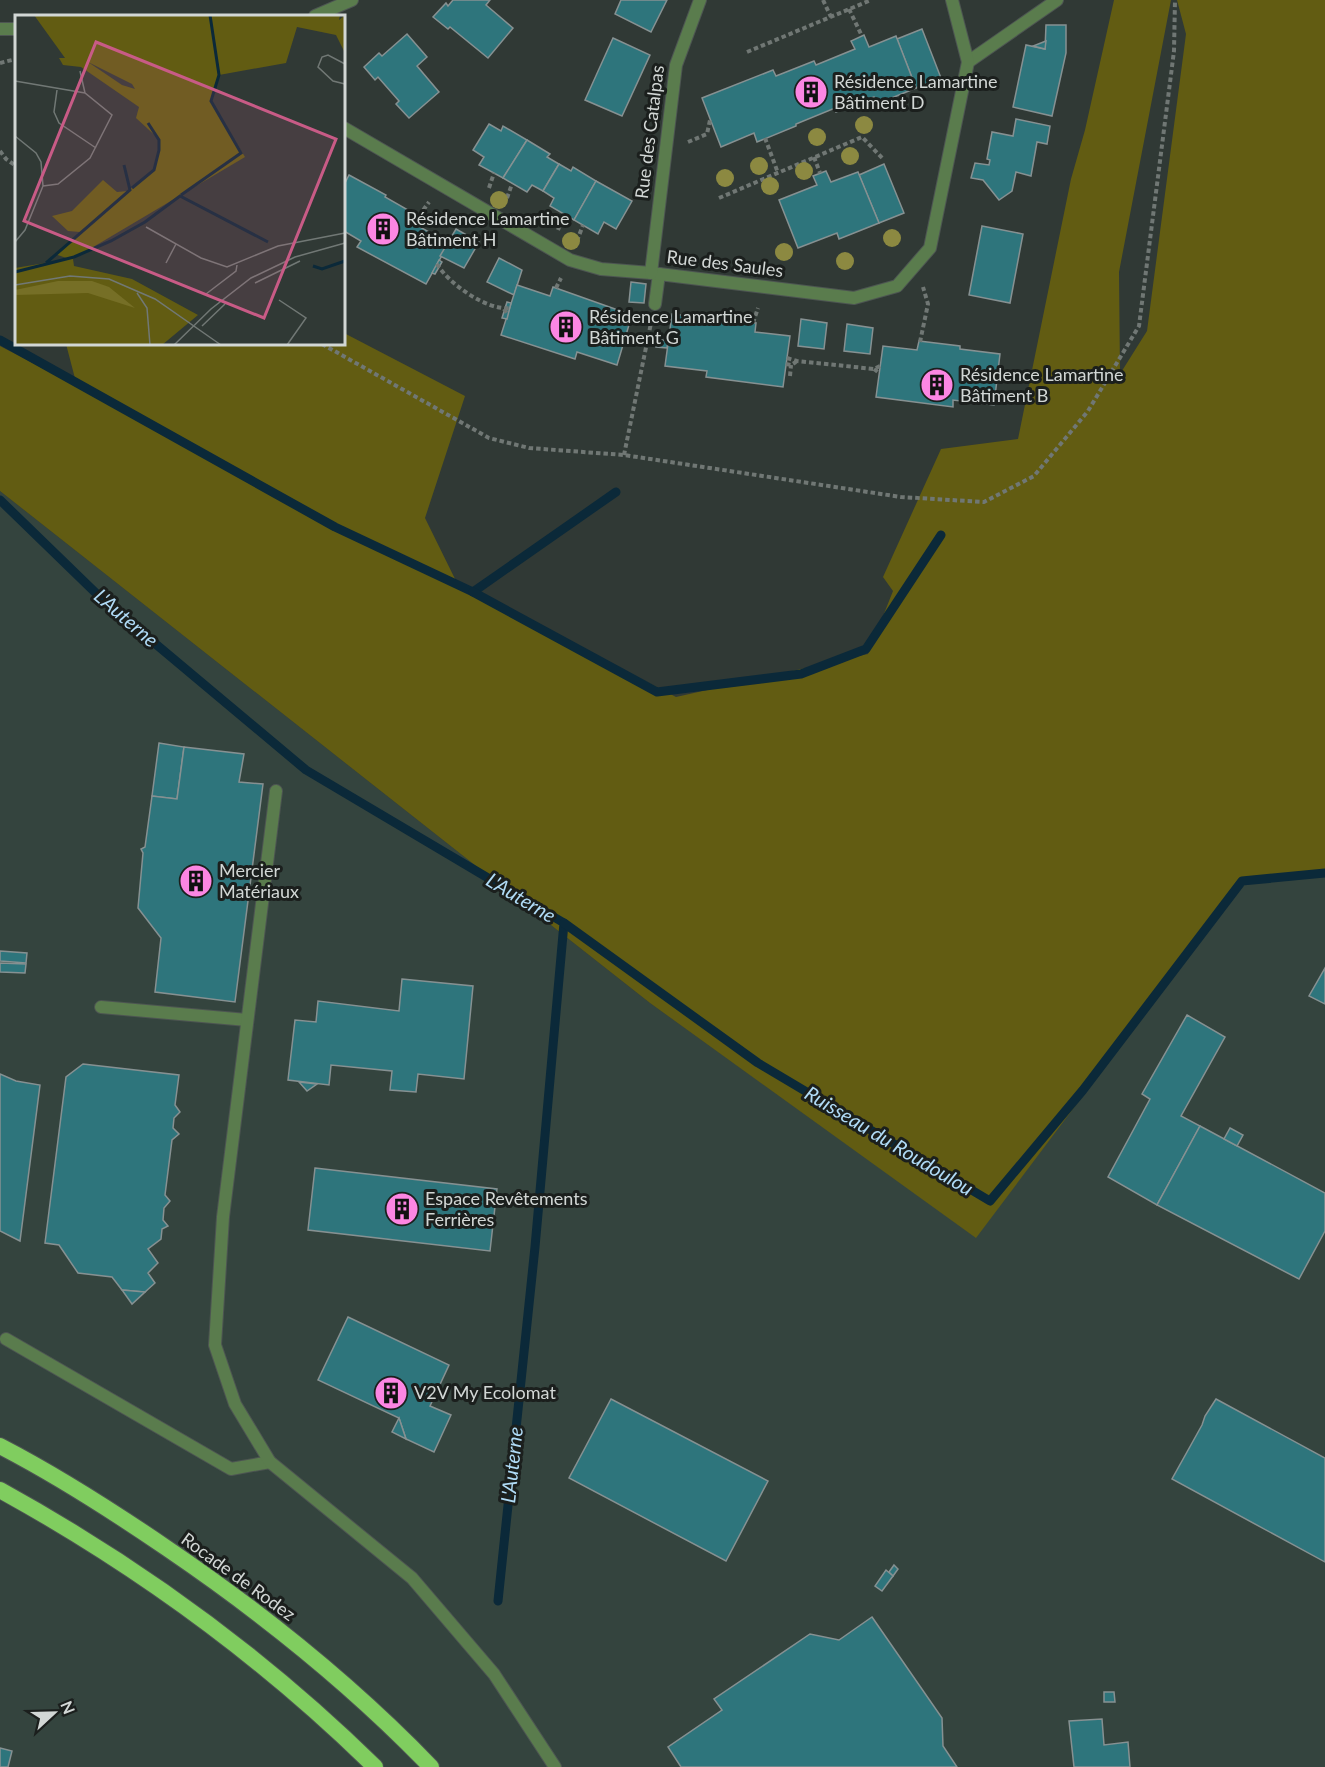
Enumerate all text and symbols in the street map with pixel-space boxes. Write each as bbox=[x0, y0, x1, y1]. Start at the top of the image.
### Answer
inset map bbox=[15, 15, 345, 345]
street label: Rue des Catalpas bbox=[630, 64, 668, 200]
place label: Résidence Lamartine Bâtiment D bbox=[834, 70, 998, 113]
building icon: Résidence Lamartine Bâtiment D bbox=[793, 74, 829, 110]
place label: Résidence Lamartine Bâtiment H bbox=[406, 207, 570, 250]
building icon: Résidence Lamartine Bâtiment H bbox=[365, 211, 401, 247]
street label: Rue des Saules bbox=[666, 245, 785, 281]
place label: Résidence Lamartine Bâtiment G bbox=[589, 305, 753, 348]
building icon: Résidence Lamartine Bâtiment G bbox=[548, 309, 584, 345]
place label: Résidence Lamartine Bâtiment B bbox=[960, 363, 1124, 406]
building icon: Résidence Lamartine Bâtiment B bbox=[919, 367, 955, 403]
water label: L'Auterne bbox=[90, 583, 163, 651]
place label: Mercier Matériaux bbox=[219, 859, 299, 902]
building icon: Mercier Matériaux bbox=[178, 863, 214, 899]
water label: L'Auterne bbox=[482, 867, 561, 927]
water label: Ruisseau du Roudoulou bbox=[801, 1080, 978, 1200]
place label: Espace Revêtements Ferrières bbox=[425, 1187, 588, 1230]
building icon: Espace Revêtements Ferrières bbox=[384, 1191, 420, 1227]
building icon: V2V My Ecolomat bbox=[373, 1375, 409, 1411]
place label: V2V My Ecolomat bbox=[414, 1381, 556, 1403]
water label: L'Auterne bbox=[495, 1425, 527, 1504]
street label: Rocade de Rodez bbox=[177, 1527, 300, 1625]
north arrow bbox=[24, 1683, 84, 1743]
text: N bbox=[57, 1698, 79, 1716]

